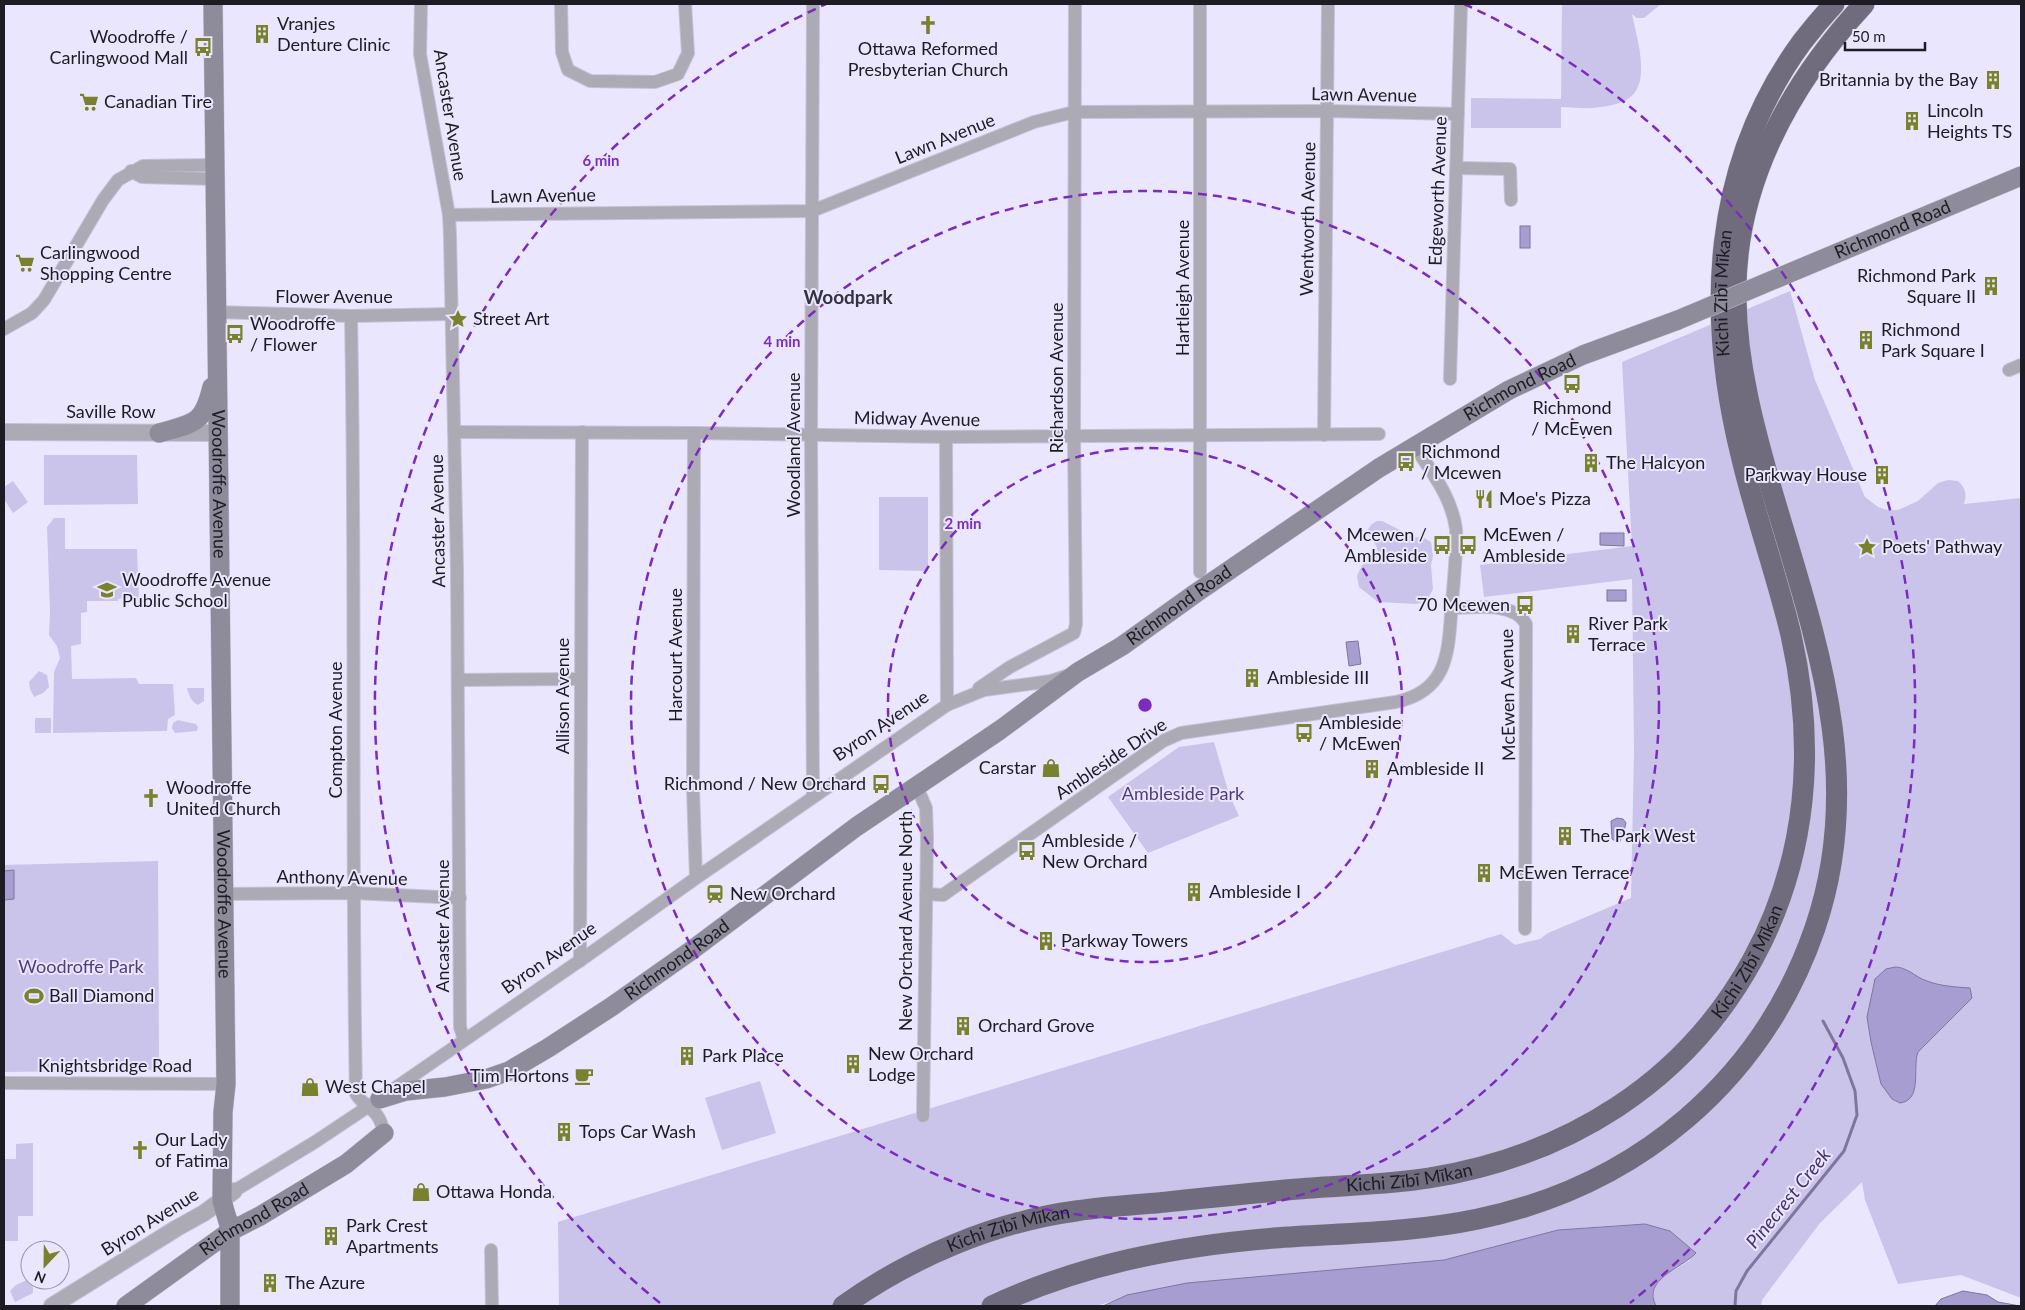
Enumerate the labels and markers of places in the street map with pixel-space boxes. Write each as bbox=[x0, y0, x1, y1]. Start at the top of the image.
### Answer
place label: Vranjes Denture Clinic bbox=[277, 12, 391, 55]
church icon: Ottawa Reformed Presbyterian Church bbox=[917, 14, 939, 36]
building icon: Vranjes Denture Clinic bbox=[251, 23, 273, 45]
place label: Woodroffe / Carlingwood Mall bbox=[50, 25, 188, 68]
bus stop icon: Woodroffe / Carlingwood Mall bbox=[192, 36, 214, 58]
place label: Ottawa Reformed Presbyterian Church bbox=[848, 37, 1008, 80]
place label: Britannia by the Bay bbox=[1819, 68, 1979, 90]
building icon: Britannia by the Bay bbox=[1982, 69, 2004, 91]
place label: Canadian Tire bbox=[104, 90, 212, 112]
supermarket icon: Canadian Tire bbox=[78, 91, 100, 113]
place label: Lincoln Heights TS bbox=[1927, 99, 2012, 142]
building icon: Lincoln Heights TS bbox=[1901, 110, 1923, 132]
place label: Carlingwood Shopping Centre bbox=[40, 241, 172, 284]
supermarket icon: Carlingwood Shopping Centre bbox=[14, 252, 36, 274]
place label: Richmond Park Square II bbox=[1857, 264, 1977, 307]
building icon: Richmond Park Square II bbox=[1980, 275, 2002, 297]
place label: Street Art bbox=[473, 307, 550, 329]
place icon: Street Art bbox=[447, 308, 469, 330]
place label: Woodroffe / Flower bbox=[250, 312, 336, 355]
place label: Richmond Park Square I bbox=[1881, 318, 1985, 361]
bus stop icon: Woodroffe / Flower bbox=[224, 323, 246, 345]
building icon: Richmond Park Square I bbox=[1855, 329, 1877, 351]
bus stop icon: Richmond / McEwen bbox=[1561, 373, 1583, 395]
place label: Richmond / McEwen bbox=[1531, 396, 1613, 439]
place label: Richmond / Mcewen bbox=[1421, 440, 1502, 483]
bus stop icon: Richmond / Mcewen bbox=[1395, 451, 1417, 473]
place label: The Halcyon bbox=[1606, 451, 1705, 473]
building icon: The Halcyon bbox=[1580, 452, 1602, 474]
place label: Parkway House bbox=[1745, 463, 1867, 485]
building icon: Parkway House bbox=[1871, 464, 1893, 486]
place label: Moe's Pizza bbox=[1499, 487, 1591, 509]
restaurant icon: Moe's Pizza bbox=[1473, 488, 1495, 510]
place label: Mcewen / Ambleside bbox=[1345, 523, 1427, 566]
place label: McEwen / Ambleside bbox=[1483, 523, 1566, 566]
bus stop icon: Mcewen / Ambleside bbox=[1431, 534, 1453, 556]
bus stop icon: McEwen / Ambleside bbox=[1457, 534, 1479, 556]
place label: Poets' Pathway bbox=[1882, 535, 2003, 557]
place icon: Poets' Pathway bbox=[1856, 536, 1878, 558]
place label: Woodroffe Avenue Public School bbox=[122, 568, 271, 611]
school or university icon: Woodroffe Avenue Public School bbox=[96, 579, 118, 601]
place label: 70 Mcewen bbox=[1417, 593, 1510, 615]
bus stop icon: 70 Mcewen bbox=[1514, 594, 1536, 616]
place label: River Park Terrace bbox=[1588, 612, 1669, 655]
building icon: River Park Terrace bbox=[1562, 623, 1584, 645]
place label: Ambleside III bbox=[1267, 666, 1369, 688]
building icon: Ambleside III bbox=[1241, 667, 1263, 689]
centre of rings bbox=[1136, 696, 1154, 714]
place label: Ambleside / McEwen bbox=[1319, 711, 1402, 754]
bus stop icon: Ambleside / McEwen bbox=[1293, 722, 1315, 744]
place label: Carstar bbox=[979, 756, 1036, 778]
shop icon: Carstar bbox=[1040, 757, 1062, 779]
place label: Ambleside II bbox=[1387, 757, 1484, 779]
building icon: Ambleside II bbox=[1361, 758, 1383, 780]
place label: Richmond / New Orchard bbox=[664, 772, 866, 794]
bus stop icon: Richmond / New Orchard bbox=[870, 773, 892, 795]
place label: Woodroffe United Church bbox=[166, 776, 281, 819]
church icon: Woodroffe United Church bbox=[140, 787, 162, 809]
place label: The Park West bbox=[1580, 824, 1696, 846]
building icon: The Park West bbox=[1554, 825, 1576, 847]
place label: Ambleside / New Orchard bbox=[1042, 829, 1148, 872]
bus stop icon: Ambleside / New Orchard bbox=[1016, 840, 1038, 862]
place label: McEwen Terrace bbox=[1499, 861, 1629, 883]
building icon: McEwen Terrace bbox=[1473, 862, 1495, 884]
place label: Ambleside I bbox=[1209, 880, 1301, 902]
building icon: Ambleside I bbox=[1183, 881, 1205, 903]
place label: New Orchard bbox=[730, 882, 836, 904]
station icon: New Orchard bbox=[704, 883, 726, 905]
place label: Parkway Towers bbox=[1061, 929, 1188, 951]
building icon: Parkway Towers bbox=[1035, 930, 1057, 952]
place label: Ball Diamond bbox=[49, 984, 154, 1006]
sports icon: Ball Diamond bbox=[23, 985, 45, 1007]
place label: Orchard Grove bbox=[978, 1014, 1095, 1036]
building icon: Orchard Grove bbox=[952, 1015, 974, 1037]
place label: New Orchard Lodge bbox=[868, 1042, 974, 1085]
place label: Park Place bbox=[702, 1044, 784, 1066]
building icon: Park Place bbox=[676, 1045, 698, 1067]
building icon: New Orchard Lodge bbox=[842, 1053, 864, 1075]
place label: Tim Hortons bbox=[470, 1064, 569, 1086]
cafe icon: Tim Hortons bbox=[573, 1065, 595, 1087]
place label: West Chapel bbox=[325, 1075, 426, 1097]
shop icon: West Chapel bbox=[299, 1076, 321, 1098]
place label: Tops Car Wash bbox=[579, 1120, 696, 1142]
building icon: Tops Car Wash bbox=[553, 1121, 575, 1143]
place label: Our Lady of Fatima bbox=[155, 1128, 228, 1171]
church icon: Our Lady of Fatima bbox=[129, 1139, 151, 1161]
place label: Ottawa Honda bbox=[436, 1180, 552, 1202]
shop icon: Ottawa Honda bbox=[410, 1181, 432, 1203]
place label: Park Crest Apartments bbox=[346, 1214, 439, 1257]
building icon: Park Crest Apartments bbox=[320, 1225, 342, 1247]
place label: The Azure bbox=[285, 1271, 365, 1293]
building icon: The Azure bbox=[259, 1272, 281, 1294]

